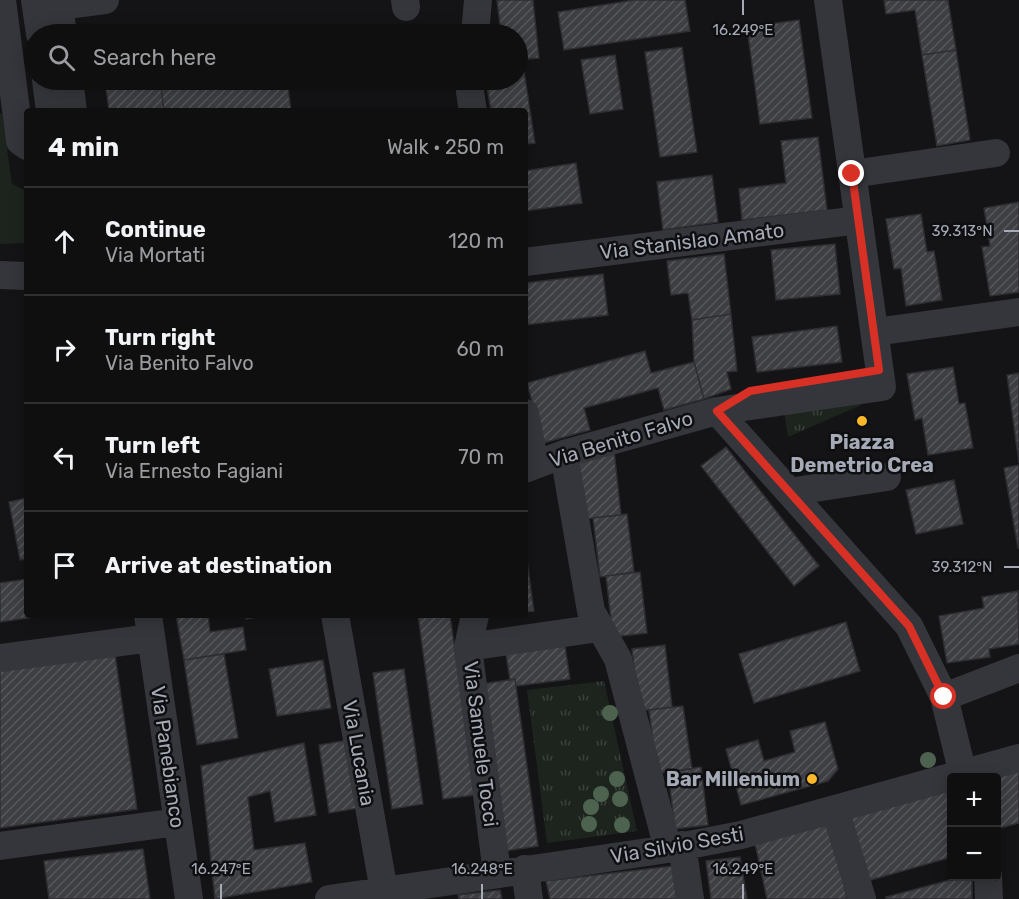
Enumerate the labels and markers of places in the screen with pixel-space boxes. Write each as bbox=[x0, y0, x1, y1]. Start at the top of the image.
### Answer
marker: Piazza Demetrio Crea bbox=[855, 414, 869, 428]
place label: Piazza Demetrio Crea bbox=[790, 430, 934, 477]
place label: Bar Millenium bbox=[666, 767, 800, 791]
marker: Bar Millenium bbox=[805, 772, 819, 786]

